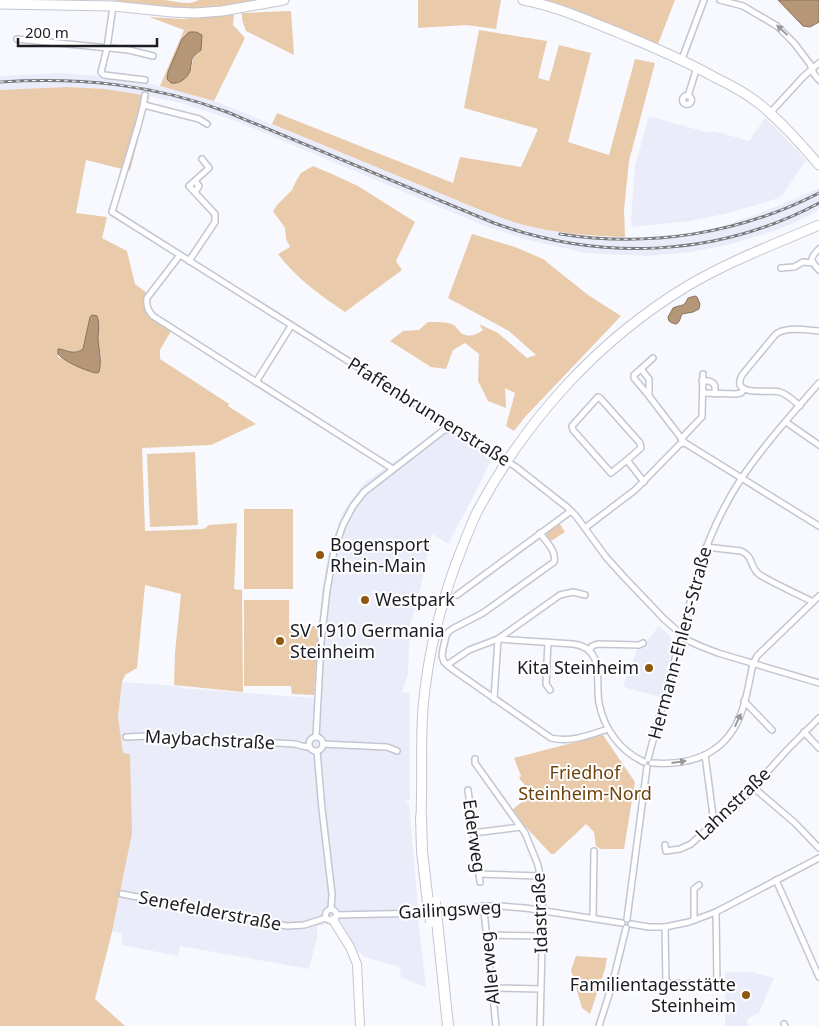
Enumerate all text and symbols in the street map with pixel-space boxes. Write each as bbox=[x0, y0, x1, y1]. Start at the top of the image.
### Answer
scale bar bbox=[18, 15, 156, 47]
text: 200 m bbox=[25, 22, 69, 42]
one-way arrow bbox=[775, 25, 788, 36]
street label: Pfaffenbrunnenstraße bbox=[344, 351, 516, 471]
place label: Bogensport Rhein-Main bbox=[330, 532, 430, 577]
street label: Hermann-Ehlers-Straße bbox=[642, 544, 716, 742]
marker: Bogensport Rhein-Main bbox=[314, 549, 326, 561]
place label: Westpark bbox=[375, 587, 455, 611]
marker: Westpark bbox=[359, 594, 371, 606]
place label: SV 1910 Germania Steinheim bbox=[290, 618, 445, 663]
marker: SV 1910 Germania Steinheim bbox=[274, 635, 286, 647]
place label: Kita Steinheim bbox=[517, 655, 639, 679]
marker: Kita Steinheim bbox=[643, 662, 655, 674]
one-way arrow bbox=[733, 712, 742, 727]
street label: Maybachstraße bbox=[144, 724, 276, 754]
one-way arrow bbox=[672, 758, 688, 766]
park label: Friedhof Steinheim-Nord bbox=[518, 760, 652, 805]
street label: Lahnstraße bbox=[690, 761, 775, 845]
street label: Ederweg bbox=[458, 798, 492, 874]
street label: Idastraße bbox=[526, 872, 552, 954]
street label: Senefelderstraße bbox=[137, 884, 284, 936]
street label: Gailingsweg bbox=[398, 894, 502, 924]
street label: Allerweg bbox=[473, 930, 505, 1006]
place label: Familientagesstätte Steinheim bbox=[570, 972, 736, 1017]
marker: Familientagesstätte Steinheim bbox=[740, 989, 752, 1001]

